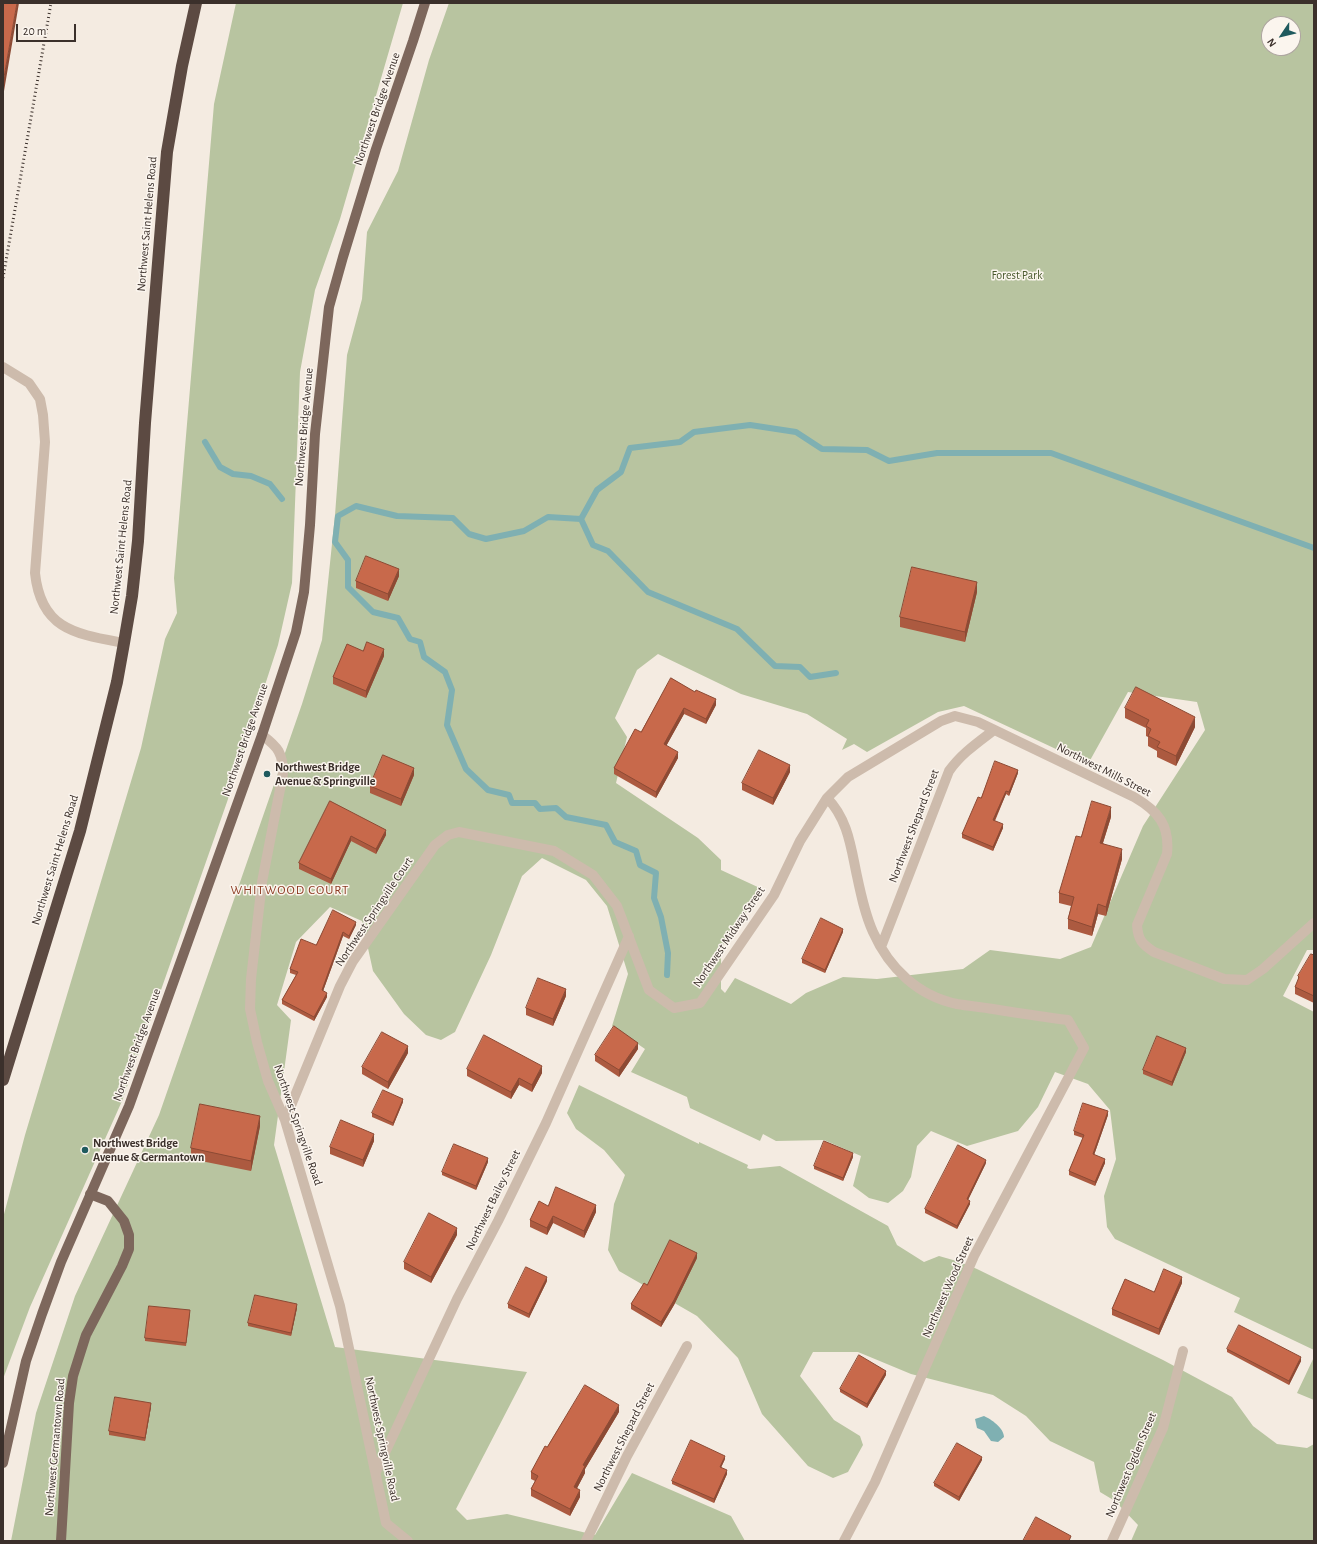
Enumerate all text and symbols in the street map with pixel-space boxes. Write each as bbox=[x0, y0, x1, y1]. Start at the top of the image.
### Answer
scale bar bbox=[18, 16, 78, 42]
north arrow bbox=[1261, 16, 1301, 56]
text: 20 m bbox=[23, 25, 46, 37]
text: N bbox=[1265, 36, 1278, 49]
street label: Northwest Bridge Avenue bbox=[351, 50, 403, 168]
street label: Northwest Saint Helens Road bbox=[134, 156, 160, 292]
park label: Forest Park bbox=[992, 268, 1042, 282]
street label: Northwest Bridge Avenue bbox=[292, 367, 316, 487]
street label: Northwest Saint Helens Road bbox=[107, 479, 135, 615]
street label: Northwest Bridge Avenue bbox=[219, 681, 271, 799]
street label: Northwest Mills Street bbox=[1054, 740, 1154, 800]
place label: Northwest Bridge Avenue & Springville bbox=[275, 760, 376, 788]
street label: Northwest Shepard Street bbox=[886, 767, 942, 885]
marker: Northwest Bridge Avenue & Springville bbox=[262, 769, 272, 779]
street label: Northwest Saint Helens Road bbox=[28, 793, 82, 927]
street label: Northwest Springville Court bbox=[332, 855, 416, 969]
district label: WHITWOOD COURT bbox=[231, 882, 349, 898]
street label: Northwest Midway Street bbox=[690, 884, 768, 990]
street label: Northwest Bridge Avenue bbox=[110, 987, 164, 1103]
street label: Northwest Springville Road bbox=[271, 1063, 325, 1187]
place label: Northwest Bridge Avenue & Germantown bbox=[93, 1136, 204, 1164]
marker: Northwest Bridge Avenue & Germantown bbox=[80, 1145, 90, 1155]
street label: Northwest Bailey Street bbox=[462, 1147, 524, 1253]
street label: Northwest Wood Street bbox=[919, 1234, 977, 1340]
street label: Northwest Springville Road bbox=[362, 1375, 402, 1503]
street label: Northwest Germantown Road bbox=[42, 1378, 68, 1516]
street label: Northwest Shepard Street bbox=[590, 1380, 658, 1494]
street label: Northwest Ogden Street bbox=[1102, 1410, 1160, 1520]

